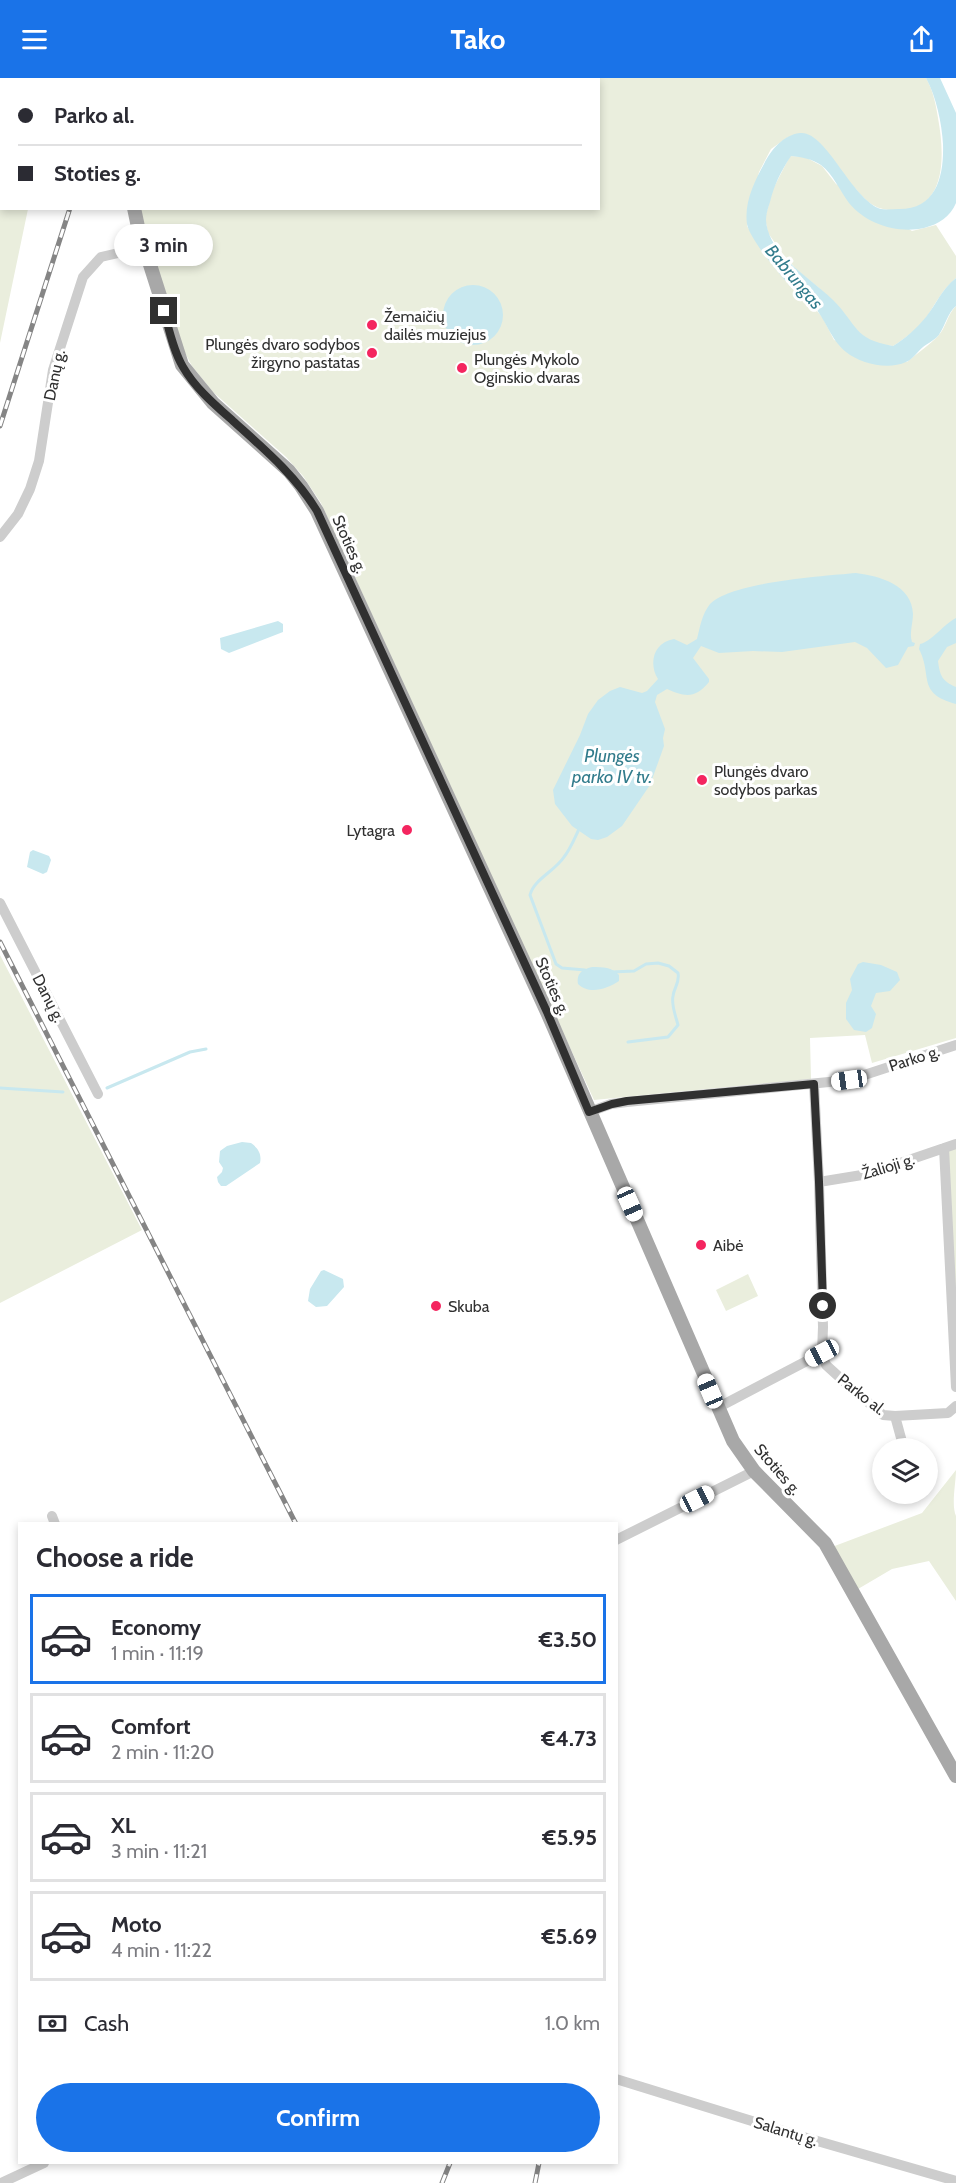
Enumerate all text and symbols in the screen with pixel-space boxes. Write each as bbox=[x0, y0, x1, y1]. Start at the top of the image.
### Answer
icon: menu bbox=[18, 23, 51, 56]
text: Tako bbox=[451, 23, 505, 56]
icon: share bbox=[905, 23, 938, 56]
text: Parko al. bbox=[54, 102, 134, 129]
text: Stoties g. bbox=[54, 160, 141, 187]
callout: 3 min bbox=[114, 224, 213, 266]
text: 3 min bbox=[139, 233, 188, 257]
water label: Babrungas bbox=[761, 240, 827, 314]
route end bbox=[150, 297, 177, 324]
place label: Žemaičių dailės muziejus bbox=[384, 307, 486, 344]
marker: Žemaičių dailės muziejus bbox=[365, 318, 379, 332]
place label: Plungės dvaro sodybos žirgyno pastatas bbox=[205, 335, 360, 372]
marker: Plungės dvaro sodybos žirgyno pastatas bbox=[365, 346, 379, 360]
street label: Danų g. bbox=[40, 348, 69, 402]
place label: Plungės Mykolo Oginskio dvaras bbox=[474, 350, 580, 387]
marker: Plungės Mykolo Oginskio dvaras bbox=[455, 361, 469, 375]
street label: Stoties g. bbox=[328, 512, 371, 576]
water label: Plungės parko IV tv. bbox=[571, 745, 652, 788]
place label: Plungės dvaro sodybos parkas bbox=[714, 762, 818, 799]
marker: Plungės dvaro sodybos parkas bbox=[695, 773, 709, 787]
place label: Lytagra bbox=[346, 821, 395, 840]
marker: Lytagra bbox=[400, 823, 414, 837]
street label: Stoties g. bbox=[531, 954, 574, 1018]
street label: Danų g. bbox=[28, 971, 69, 1025]
street label: Parko g. bbox=[886, 1041, 942, 1076]
car bbox=[830, 1069, 868, 1091]
street label: Žalioji g. bbox=[860, 1150, 917, 1183]
car bbox=[614, 1184, 646, 1224]
place label: Aibė bbox=[713, 1236, 743, 1255]
marker: Aibė bbox=[694, 1238, 708, 1252]
route start bbox=[809, 1292, 836, 1319]
place label: Skuba bbox=[448, 1297, 490, 1316]
marker: Skuba bbox=[429, 1299, 443, 1313]
car bbox=[802, 1337, 842, 1369]
street label: Parko al. bbox=[834, 1370, 889, 1419]
car bbox=[695, 1371, 725, 1411]
map controls bbox=[872, 1438, 938, 1504]
button: layers bbox=[872, 1438, 938, 1504]
street label: Stoties g. bbox=[750, 1440, 805, 1499]
car bbox=[677, 1483, 717, 1515]
text: Choose a ride bbox=[36, 1541, 194, 1574]
icon: car bbox=[39, 1612, 93, 1666]
text: Economy bbox=[111, 1614, 201, 1641]
text: €3.50 bbox=[539, 1626, 597, 1653]
text: 1 min · 11:19 bbox=[111, 1641, 204, 1665]
icon: car bbox=[39, 1711, 93, 1765]
text: Comfort bbox=[111, 1713, 190, 1740]
text: €4.73 bbox=[541, 1725, 597, 1752]
text: 2 min · 11:20 bbox=[111, 1740, 214, 1764]
icon: car bbox=[39, 1810, 93, 1864]
text: XL bbox=[111, 1812, 136, 1839]
text: €5.95 bbox=[542, 1824, 597, 1851]
text: 3 min · 11:21 bbox=[111, 1839, 207, 1863]
icon: car bbox=[39, 1909, 93, 1963]
text: Moto bbox=[111, 1911, 162, 1938]
text: €5.69 bbox=[541, 1923, 597, 1950]
text: 4 min · 11:22 bbox=[111, 1938, 212, 1962]
icon: cash bbox=[36, 2007, 69, 2040]
text: Cash bbox=[84, 2010, 129, 2037]
text: 1.0 km bbox=[545, 2011, 600, 2035]
button: Confirm bbox=[36, 2083, 600, 2152]
street label: Salantų g. bbox=[752, 2113, 820, 2150]

